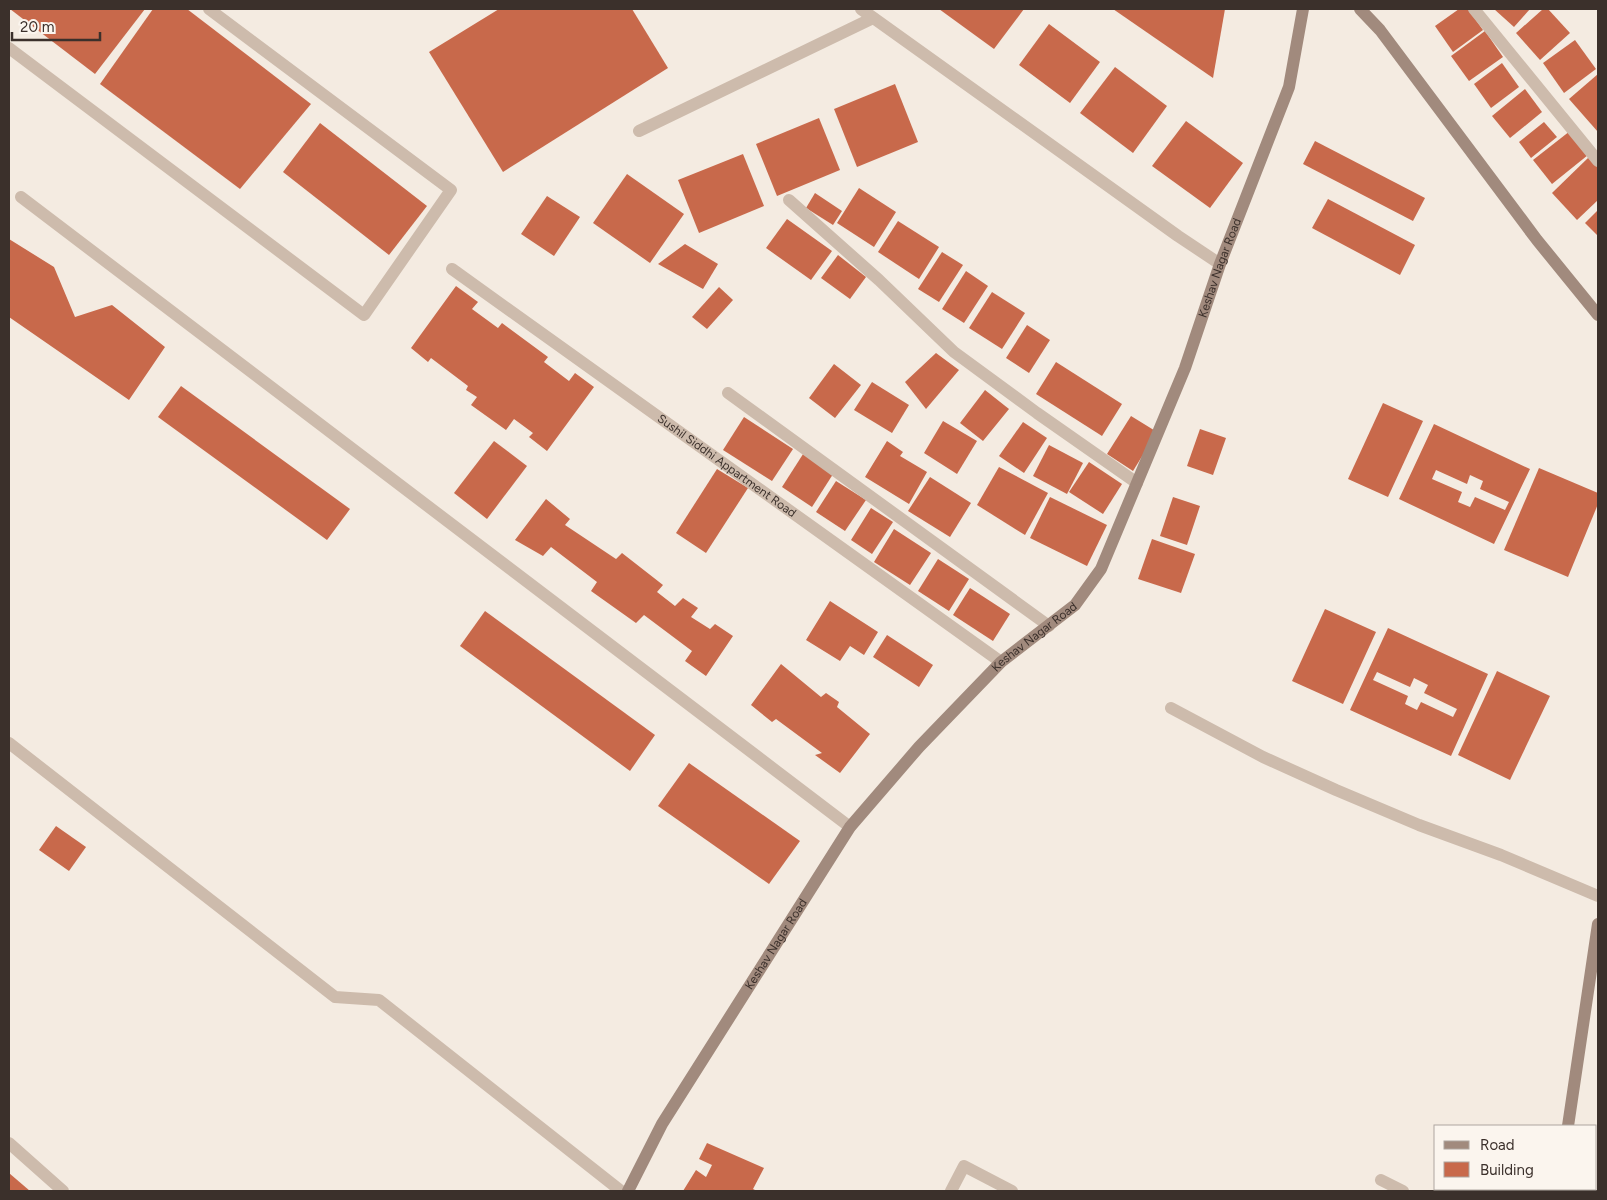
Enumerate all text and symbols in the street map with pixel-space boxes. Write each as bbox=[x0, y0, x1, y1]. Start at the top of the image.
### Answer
scale bar bbox=[12, 10, 100, 42]
text: 20 m bbox=[20, 18, 54, 36]
street label: Keshav Nagar Road bbox=[1195, 216, 1244, 319]
street label: Sushil Siddhi Appartment Road bbox=[655, 411, 799, 520]
street label: Keshav Nagar Road bbox=[989, 599, 1080, 675]
street label: Keshav Nagar Road bbox=[742, 896, 810, 992]
legend bbox=[1434, 1125, 1597, 1190]
text: Road bbox=[1480, 1136, 1515, 1154]
text: Building bbox=[1480, 1161, 1534, 1179]

